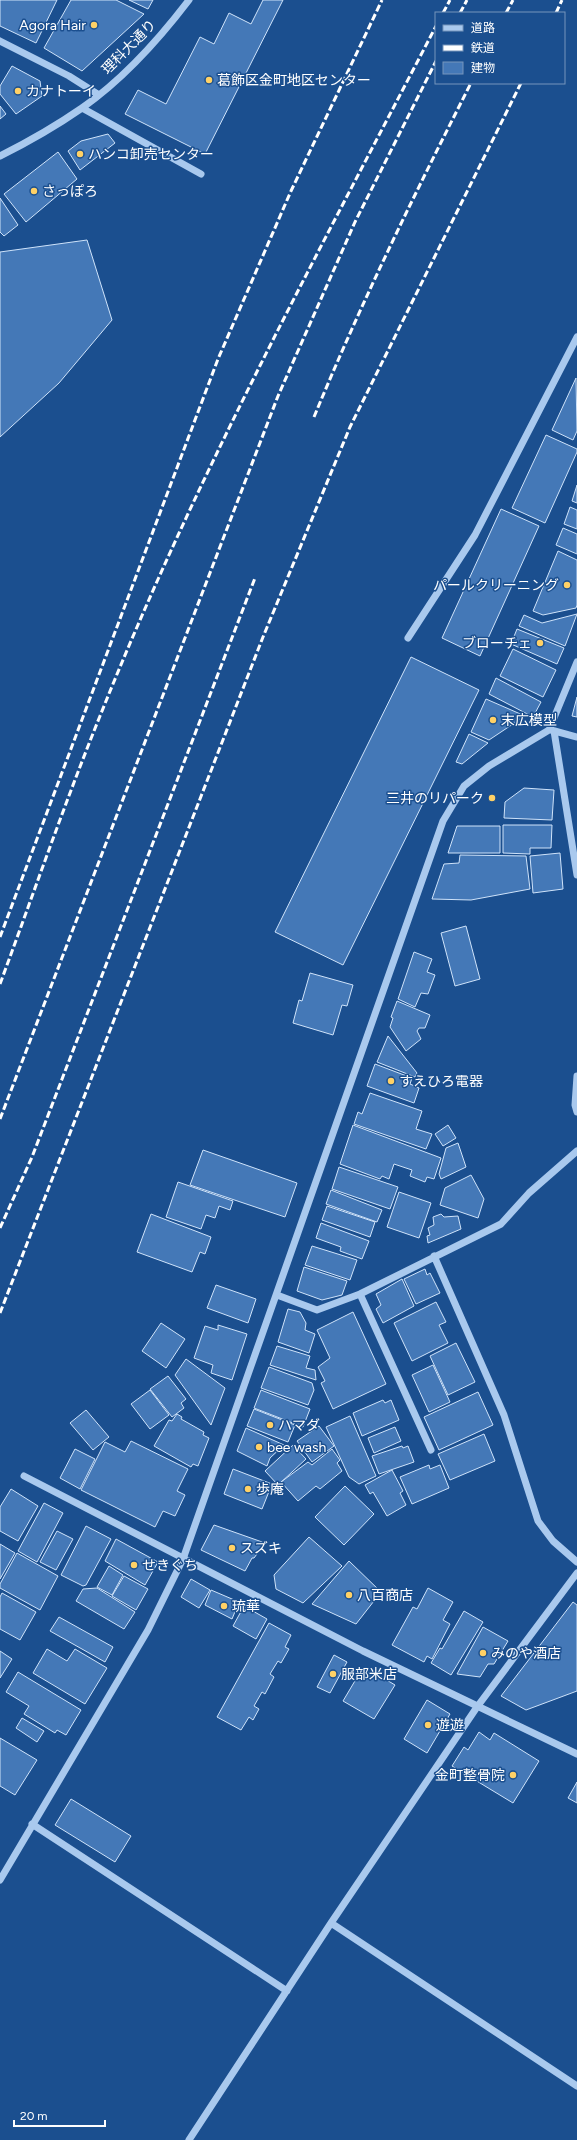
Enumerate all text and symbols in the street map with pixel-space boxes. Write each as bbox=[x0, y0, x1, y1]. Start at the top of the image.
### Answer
legend bbox=[435, 12, 565, 84]
street label: 理科大通り bbox=[98, 16, 160, 78]
place label: Agora Hair bbox=[19, 17, 86, 34]
marker: Agora Hair bbox=[89, 20, 99, 30]
text: 道路 bbox=[471, 21, 495, 35]
text: 鉄道 bbox=[471, 41, 495, 55]
text: 建物 bbox=[471, 61, 495, 75]
place label: 葛飾区金町地区センター bbox=[217, 72, 371, 89]
marker: 葛飾区金町地区センター bbox=[204, 75, 214, 85]
place label: カナトーイ bbox=[26, 83, 96, 100]
marker: カナトーイ bbox=[13, 86, 23, 96]
place label: ハンコ卸売センター bbox=[88, 146, 214, 163]
marker: ハンコ卸売センター bbox=[75, 149, 85, 159]
place label: さっぽろ bbox=[42, 183, 98, 200]
marker: さっぽろ bbox=[29, 186, 39, 196]
place label: パールクリーニング bbox=[433, 577, 559, 594]
marker: パールクリーニング bbox=[562, 580, 572, 590]
place label: ブローチェ bbox=[462, 635, 532, 652]
marker: ブローチェ bbox=[535, 638, 545, 648]
place label: 末広模型 bbox=[501, 712, 557, 729]
marker: 末広模型 bbox=[488, 715, 498, 725]
place label: 三井のリパーク bbox=[386, 790, 484, 807]
marker: 三井のリパーク bbox=[487, 793, 497, 803]
place label: すえひろ電器 bbox=[399, 1073, 483, 1090]
marker: すえひろ電器 bbox=[386, 1076, 396, 1086]
place label: ハマダ bbox=[278, 1417, 320, 1434]
marker: ハマダ bbox=[265, 1420, 275, 1430]
place label: bee wash bbox=[267, 1439, 326, 1456]
marker: bee wash bbox=[254, 1442, 264, 1452]
place label: 歩庵 bbox=[256, 1481, 284, 1498]
marker: 歩庵 bbox=[243, 1484, 253, 1494]
place label: スズキ bbox=[240, 1540, 282, 1557]
marker: スズキ bbox=[227, 1543, 237, 1553]
place label: せきぐち bbox=[142, 1557, 198, 1574]
marker: せきぐち bbox=[129, 1560, 139, 1570]
place label: 八百商店 bbox=[357, 1587, 413, 1604]
marker: 八百商店 bbox=[344, 1590, 354, 1600]
place label: 琉華 bbox=[232, 1598, 260, 1615]
marker: 琉華 bbox=[219, 1601, 229, 1611]
place label: みのや酒店 bbox=[491, 1645, 561, 1662]
marker: みのや酒店 bbox=[478, 1648, 488, 1658]
place label: 服部米店 bbox=[341, 1666, 397, 1683]
marker: 服部米店 bbox=[328, 1669, 338, 1679]
place label: 遊遊 bbox=[436, 1717, 464, 1734]
marker: 遊遊 bbox=[423, 1720, 433, 1730]
place label: 金町整骨院 bbox=[435, 1767, 505, 1784]
marker: 金町整骨院 bbox=[508, 1770, 518, 1780]
scale bar bbox=[14, 2102, 105, 2128]
text: 20 m bbox=[20, 2109, 48, 2123]

